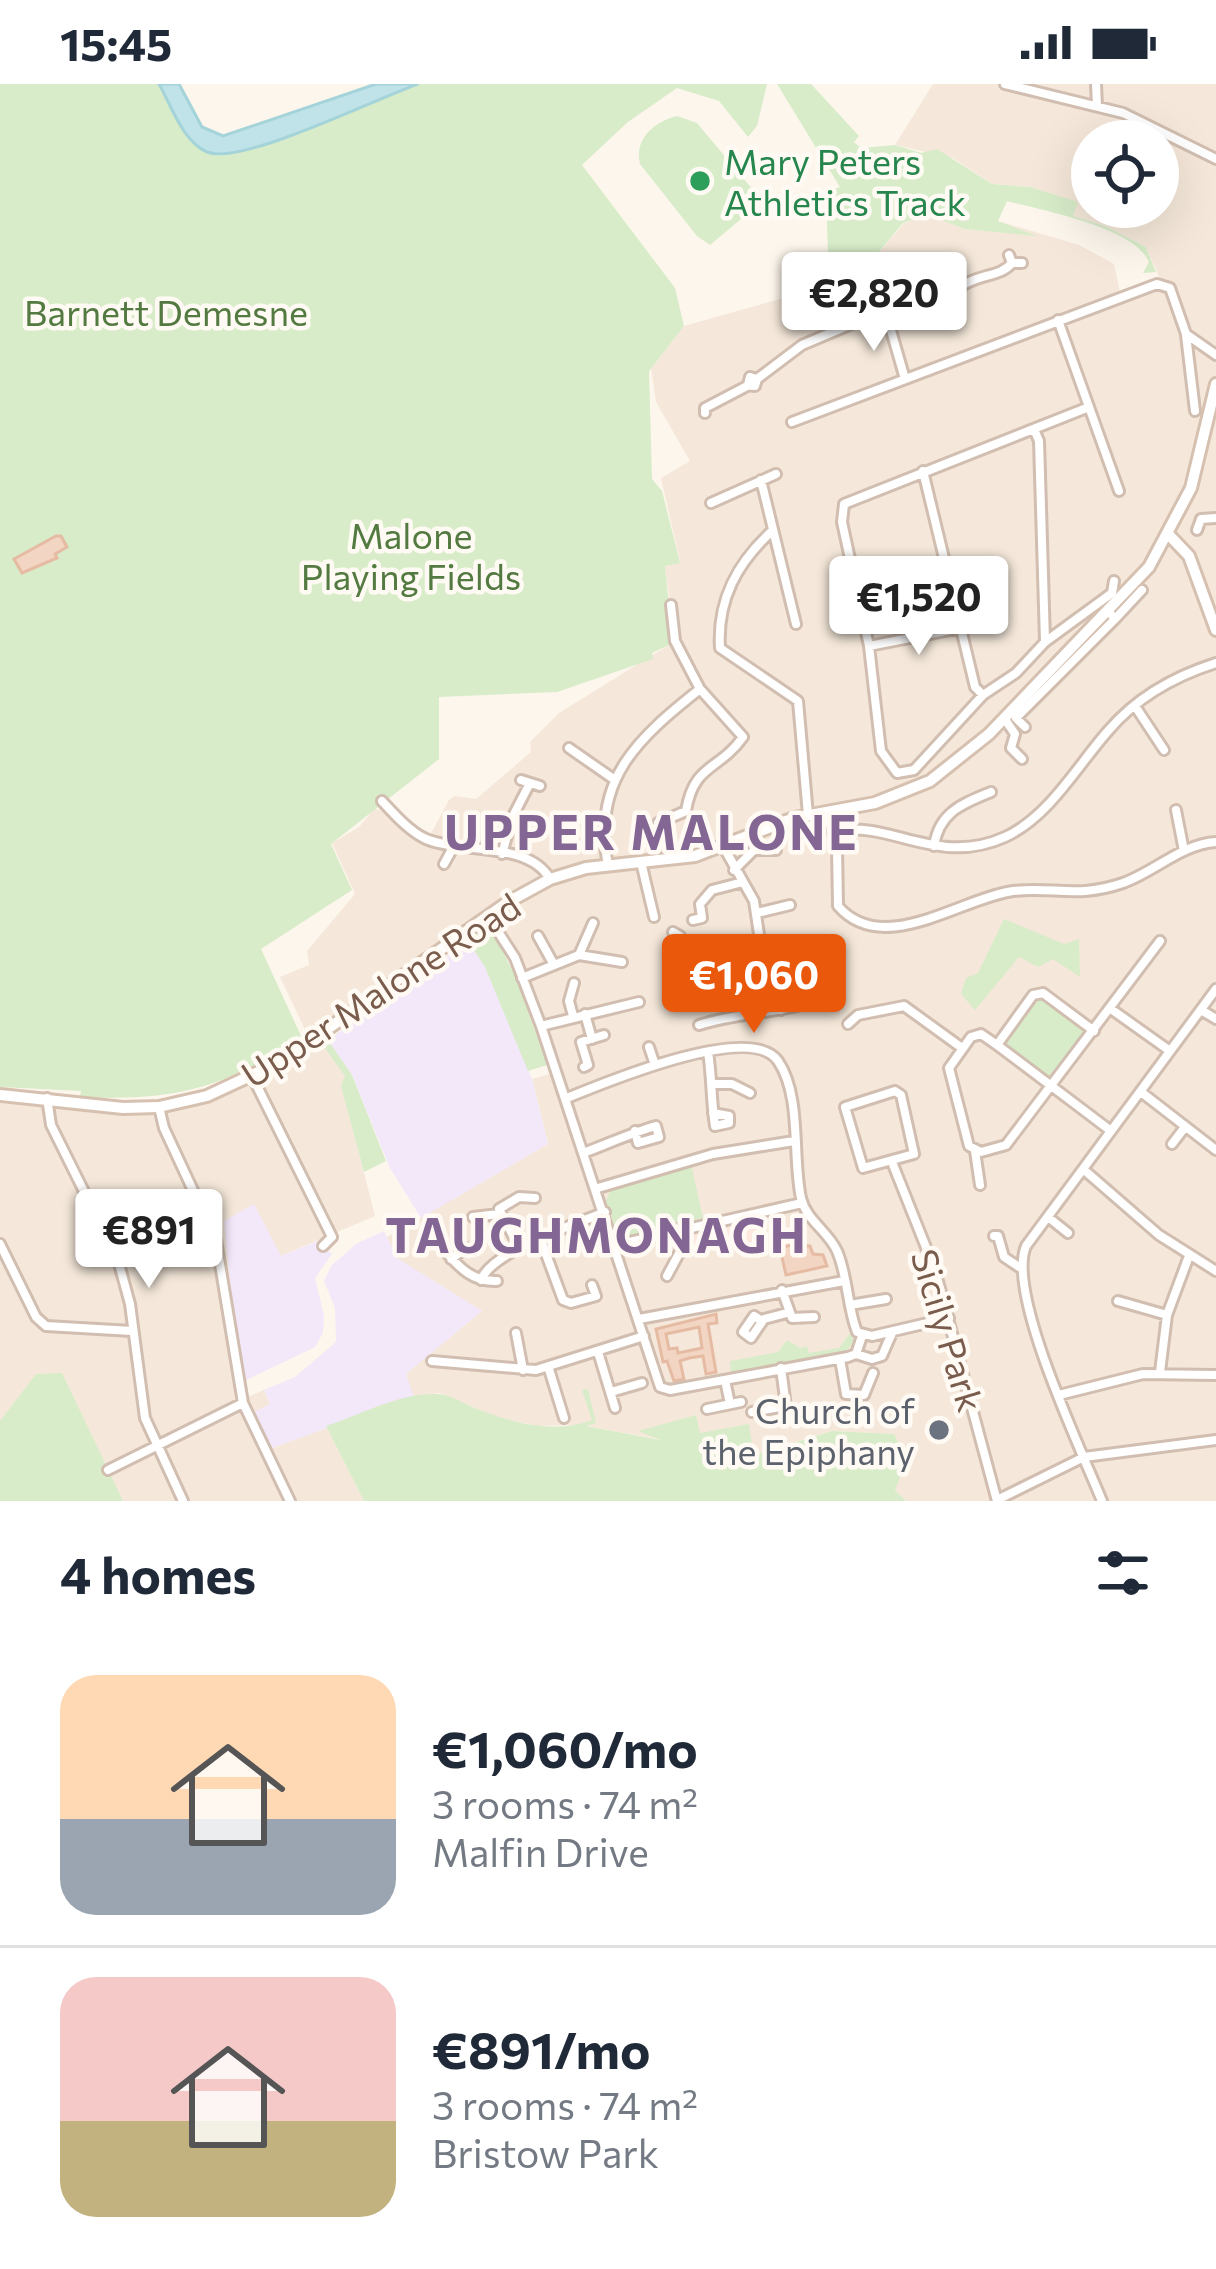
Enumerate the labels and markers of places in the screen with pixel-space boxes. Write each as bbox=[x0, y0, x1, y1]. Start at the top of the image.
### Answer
place label: Mary Peters Athletics Track bbox=[724, 138, 966, 223]
marker: Mary Peters Athletics Track bbox=[687, 168, 713, 194]
pin: €2,820 bbox=[776, 252, 972, 354]
pin: €1,520 bbox=[821, 556, 1017, 658]
pin: €1,060 bbox=[656, 934, 852, 1036]
pin: €891 bbox=[78, 1189, 220, 1291]
place label: Church of the Epiphany bbox=[702, 1387, 916, 1472]
marker: Church of the Epiphany bbox=[926, 1417, 952, 1443]

